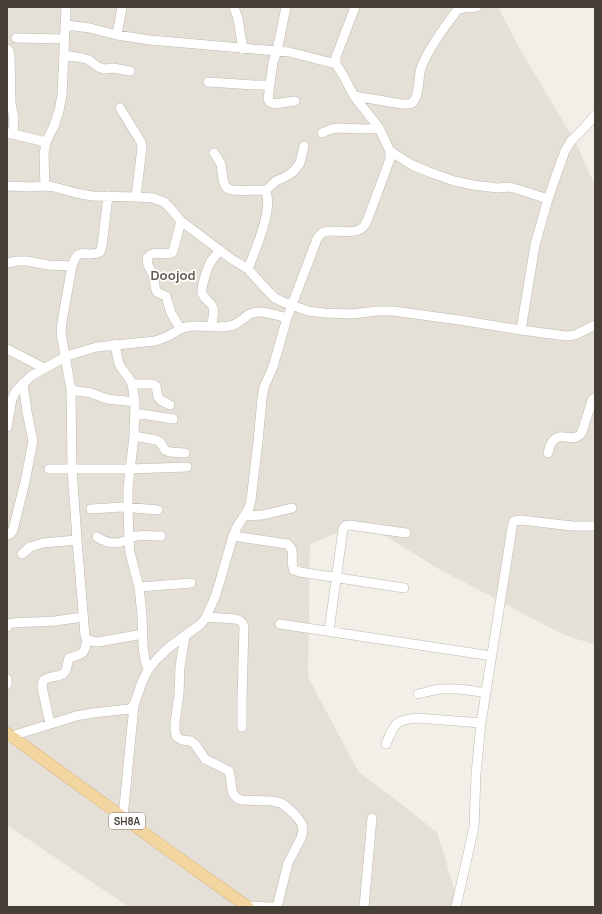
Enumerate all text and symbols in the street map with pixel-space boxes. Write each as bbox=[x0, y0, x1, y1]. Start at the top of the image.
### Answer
district label: Doojod bbox=[151, 266, 195, 284]
road number: SH8A bbox=[109, 813, 145, 829]

